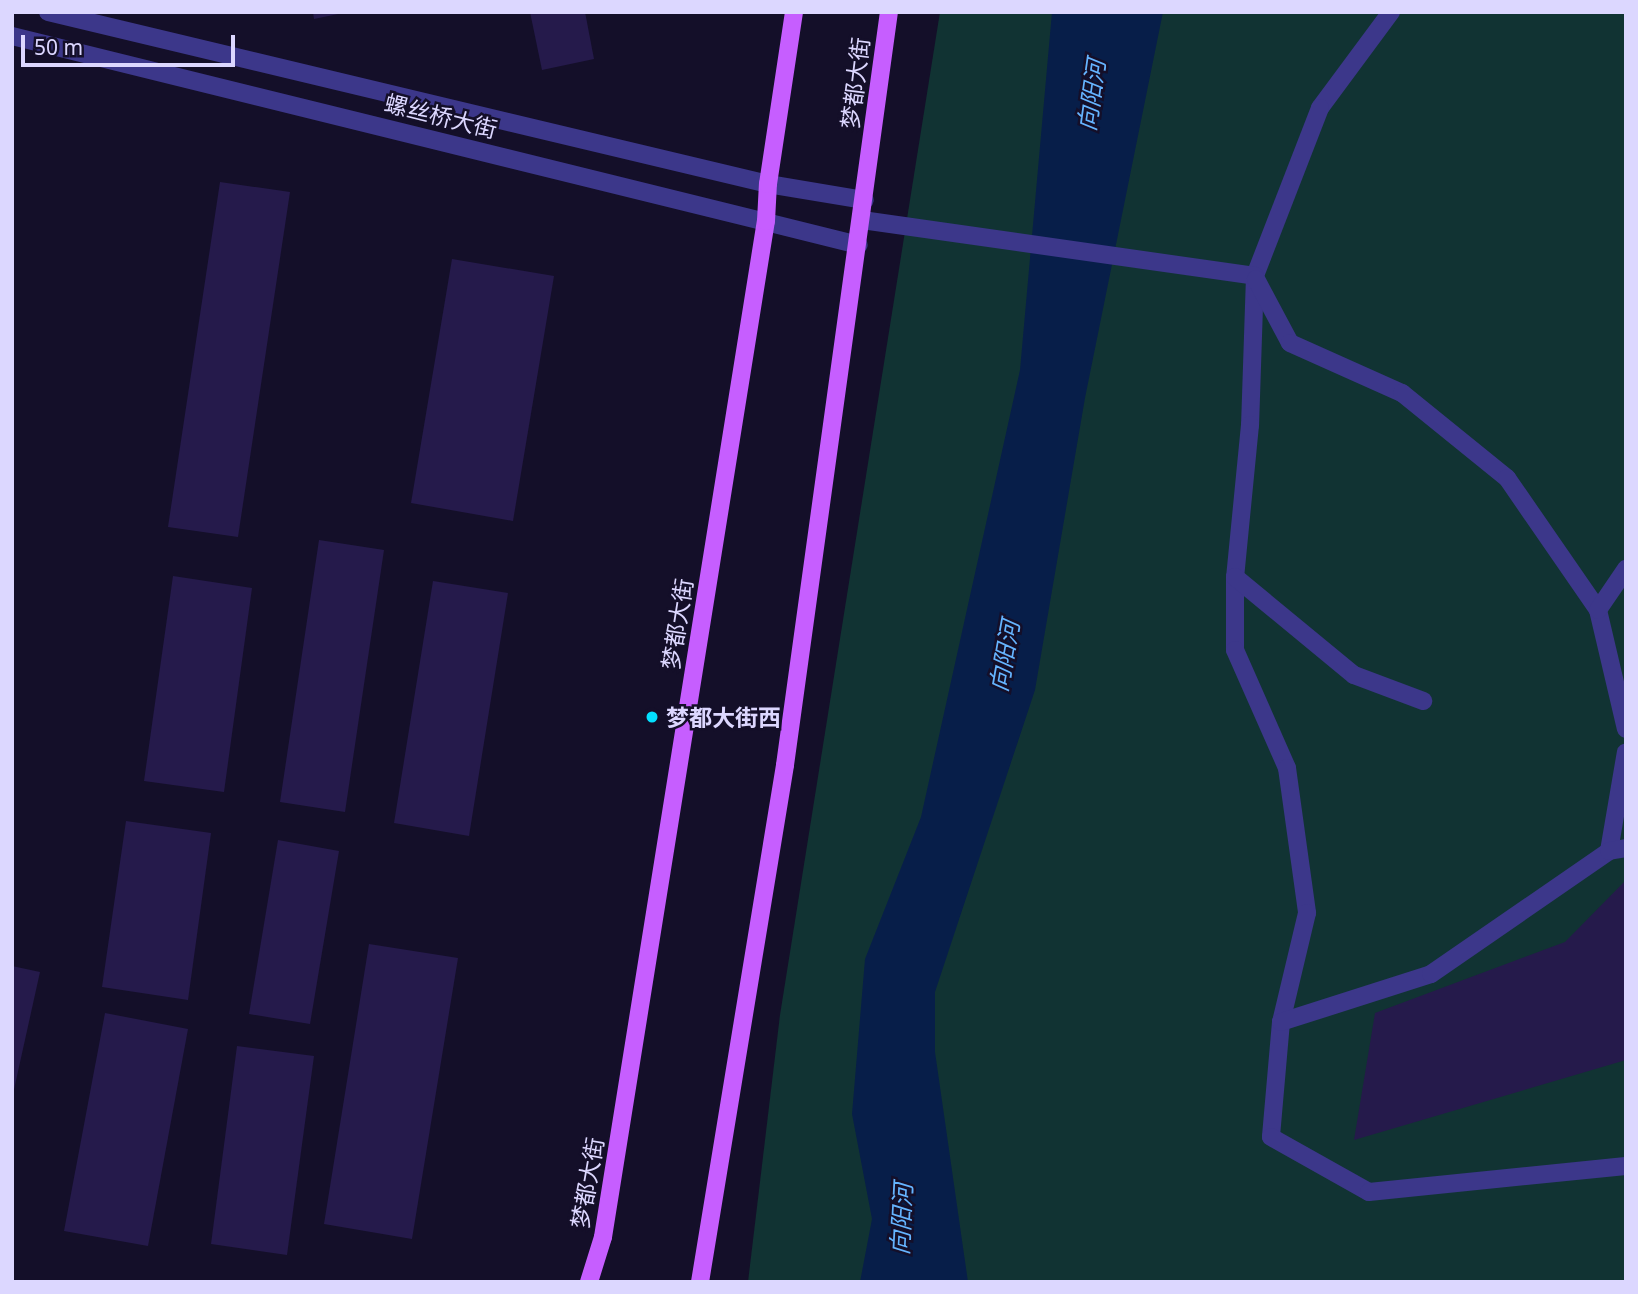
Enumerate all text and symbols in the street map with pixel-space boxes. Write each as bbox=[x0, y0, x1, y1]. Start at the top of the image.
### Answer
scale bar bbox=[24, 21, 238, 65]
text: 50 m bbox=[34, 33, 83, 61]
street label: 梦都大街 bbox=[836, 36, 874, 130]
water label: 向阳河 bbox=[1072, 57, 1110, 133]
street label: 螺丝桥大街 bbox=[382, 89, 500, 143]
street label: 梦都大街 bbox=[656, 576, 698, 672]
water label: 向阳河 bbox=[984, 618, 1024, 694]
place label: 梦都大街西 bbox=[666, 703, 781, 731]
marker: 梦都大街西 bbox=[644, 709, 660, 725]
street label: 梦都大街 bbox=[565, 1135, 609, 1231]
water label: 向阳河 bbox=[885, 1182, 917, 1256]

